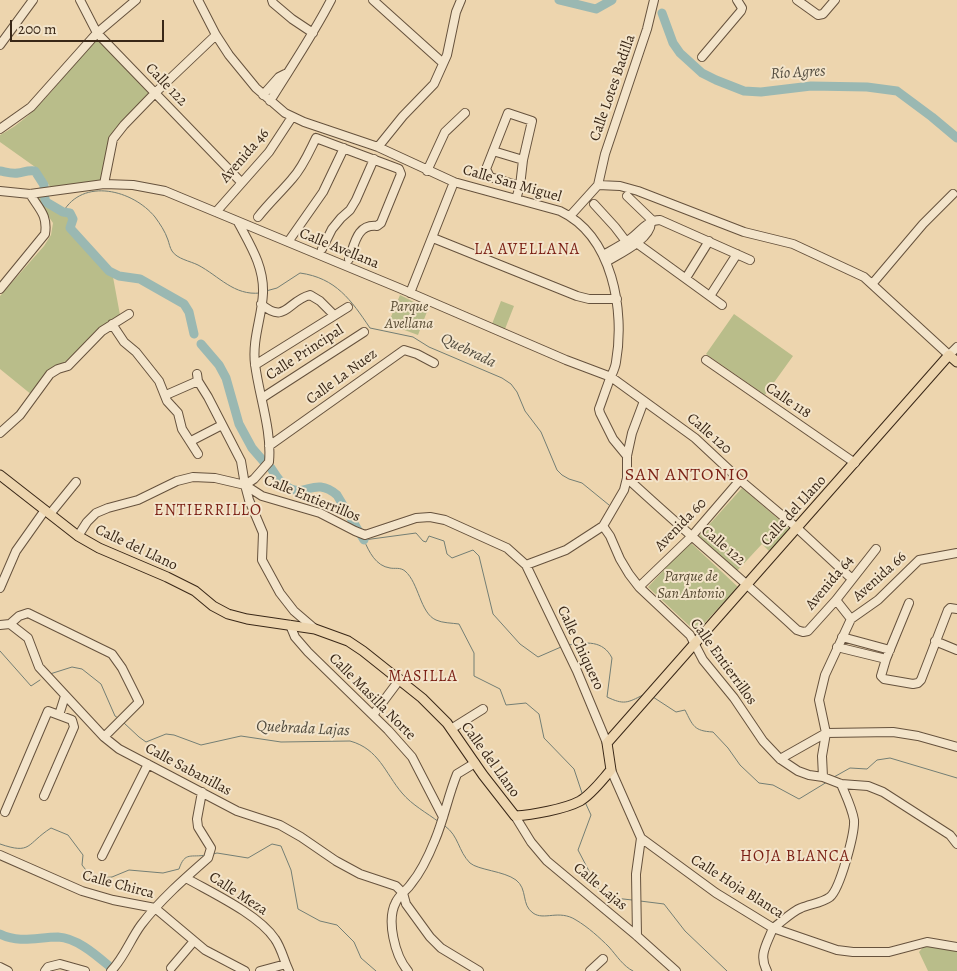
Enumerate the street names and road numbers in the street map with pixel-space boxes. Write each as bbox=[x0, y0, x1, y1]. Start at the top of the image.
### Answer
street label: Calle Lotes Badilla bbox=[586, 32, 640, 144]
street label: Calle 122 bbox=[141, 60, 191, 110]
street label: Avenida 46 bbox=[217, 125, 273, 187]
street label: Calle San Miguel bbox=[460, 161, 564, 207]
street label: Calle Avellana bbox=[296, 225, 382, 273]
street label: Calle Principal bbox=[263, 321, 347, 385]
street label: Calle La Nuez bbox=[303, 345, 381, 409]
street label: Calle 118 bbox=[762, 379, 814, 423]
street label: Calle 120 bbox=[683, 410, 735, 458]
street label: Calle Entierrillos bbox=[261, 471, 363, 527]
street label: Calle del Llano bbox=[758, 472, 830, 550]
street label: Avenida 60 bbox=[651, 495, 711, 555]
street label: Calle del Llano bbox=[92, 521, 180, 575]
street label: Calle 122 bbox=[697, 522, 749, 570]
street label: Avenida 66 bbox=[849, 548, 911, 606]
street label: Avenida 64 bbox=[802, 552, 858, 614]
street label: Calle Chiquero bbox=[553, 603, 607, 693]
street label: Calle Entierrillos bbox=[686, 615, 760, 709]
street label: Calle Masilla Norte bbox=[325, 650, 419, 744]
street label: Calle del Llano bbox=[457, 719, 523, 801]
street label: Calle Sabanillas bbox=[142, 740, 234, 800]
street label: Calle Hoja Blanca bbox=[687, 851, 787, 923]
street label: Calle Lajas bbox=[569, 859, 631, 915]
street label: Calle Chirca bbox=[80, 867, 156, 903]
street label: Calle Meza bbox=[205, 868, 271, 920]

